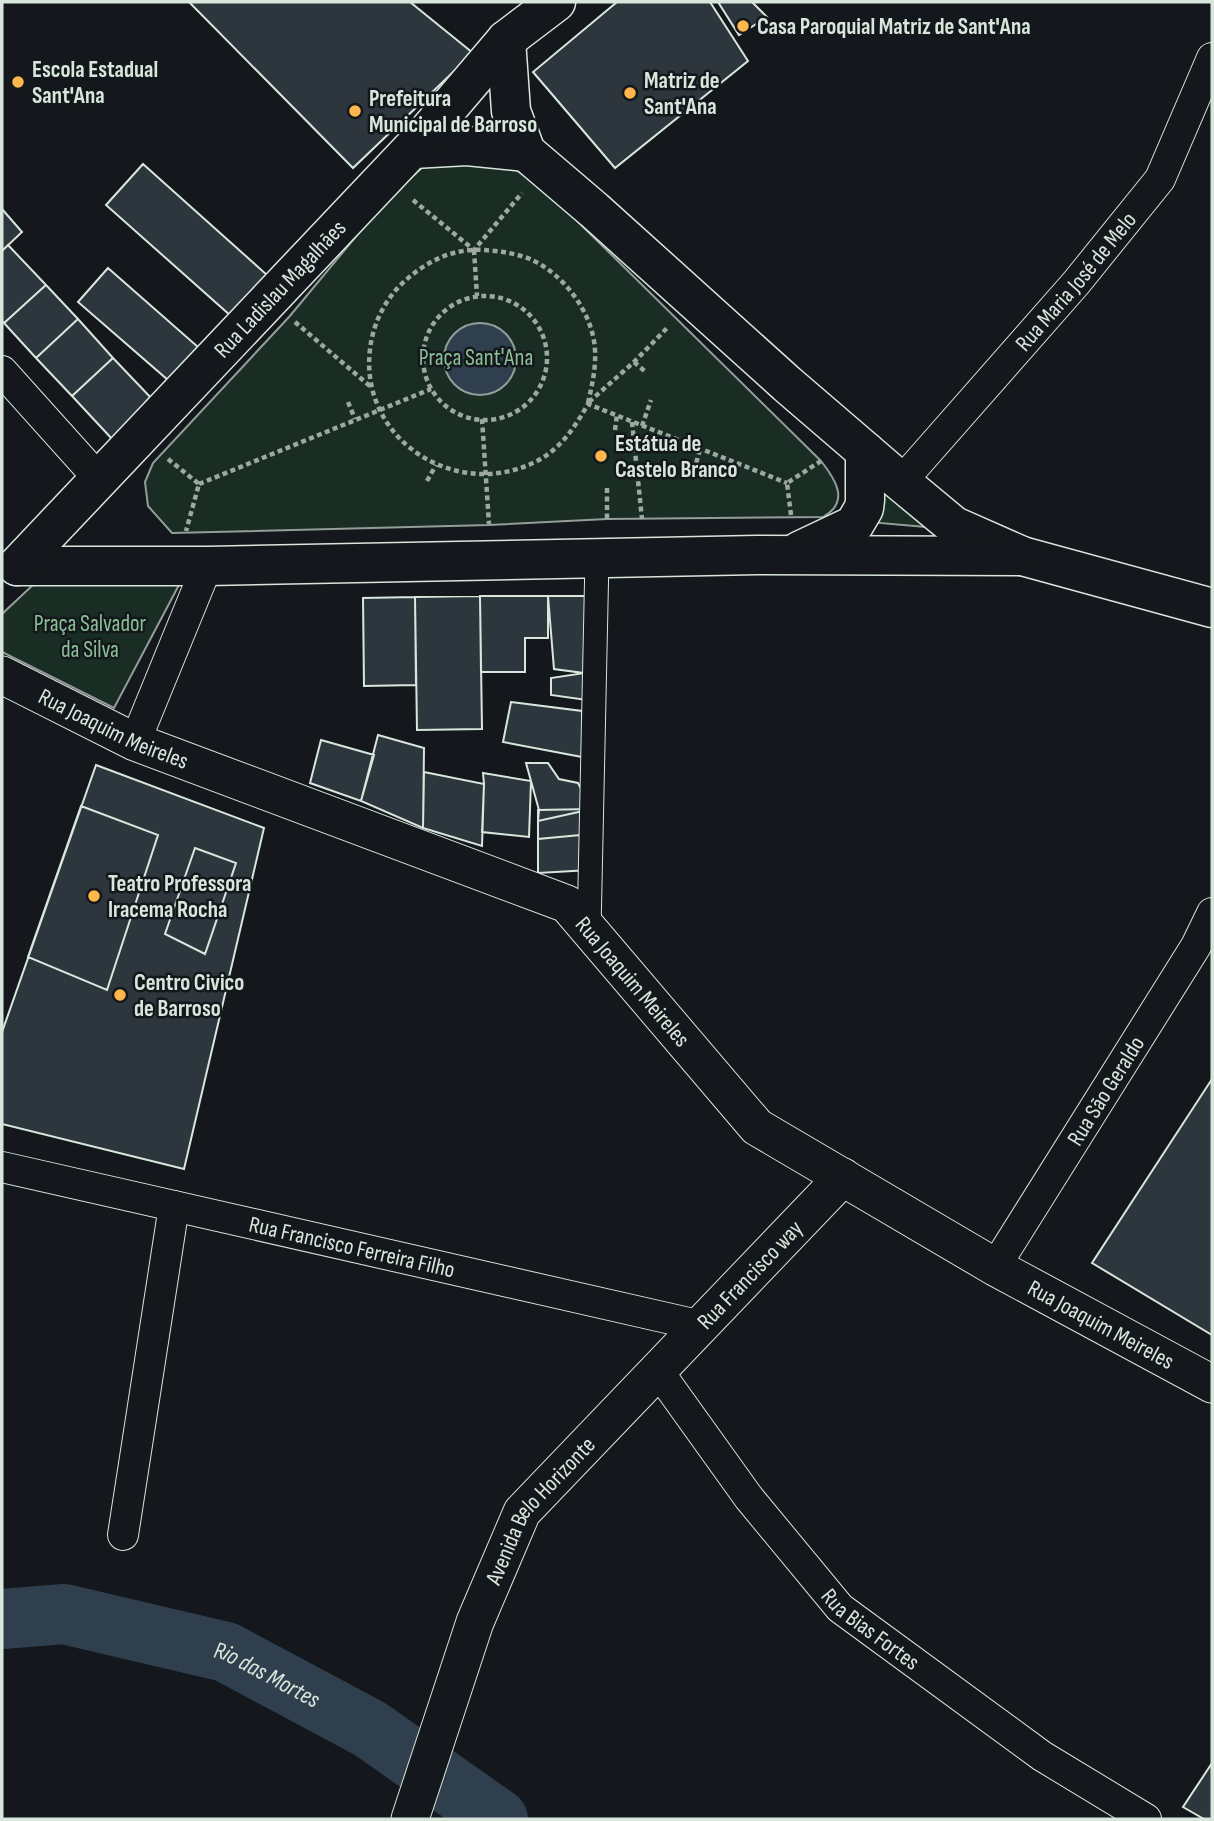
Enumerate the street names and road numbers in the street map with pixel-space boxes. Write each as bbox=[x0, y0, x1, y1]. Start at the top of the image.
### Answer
street label: Rua Maria José de Melo bbox=[1010, 207, 1143, 357]
street label: Rua Ladislau Magalhães bbox=[208, 214, 352, 364]
street label: Rua Joaquim Meireles bbox=[34, 683, 192, 776]
street label: Rua Joaquim Meireles bbox=[569, 911, 695, 1053]
street label: Rua São Geraldo bbox=[1061, 1031, 1151, 1151]
street label: Rua Francisco Ferreira Filho bbox=[246, 1211, 458, 1284]
street label: Rua Francisco way bbox=[692, 1215, 809, 1336]
street label: Rua Joaquim Meireles bbox=[1023, 1274, 1179, 1376]
street label: Avenida Belo Horizonte bbox=[479, 1431, 601, 1590]
street label: Rua Bias Fortes bbox=[815, 1583, 925, 1677]

